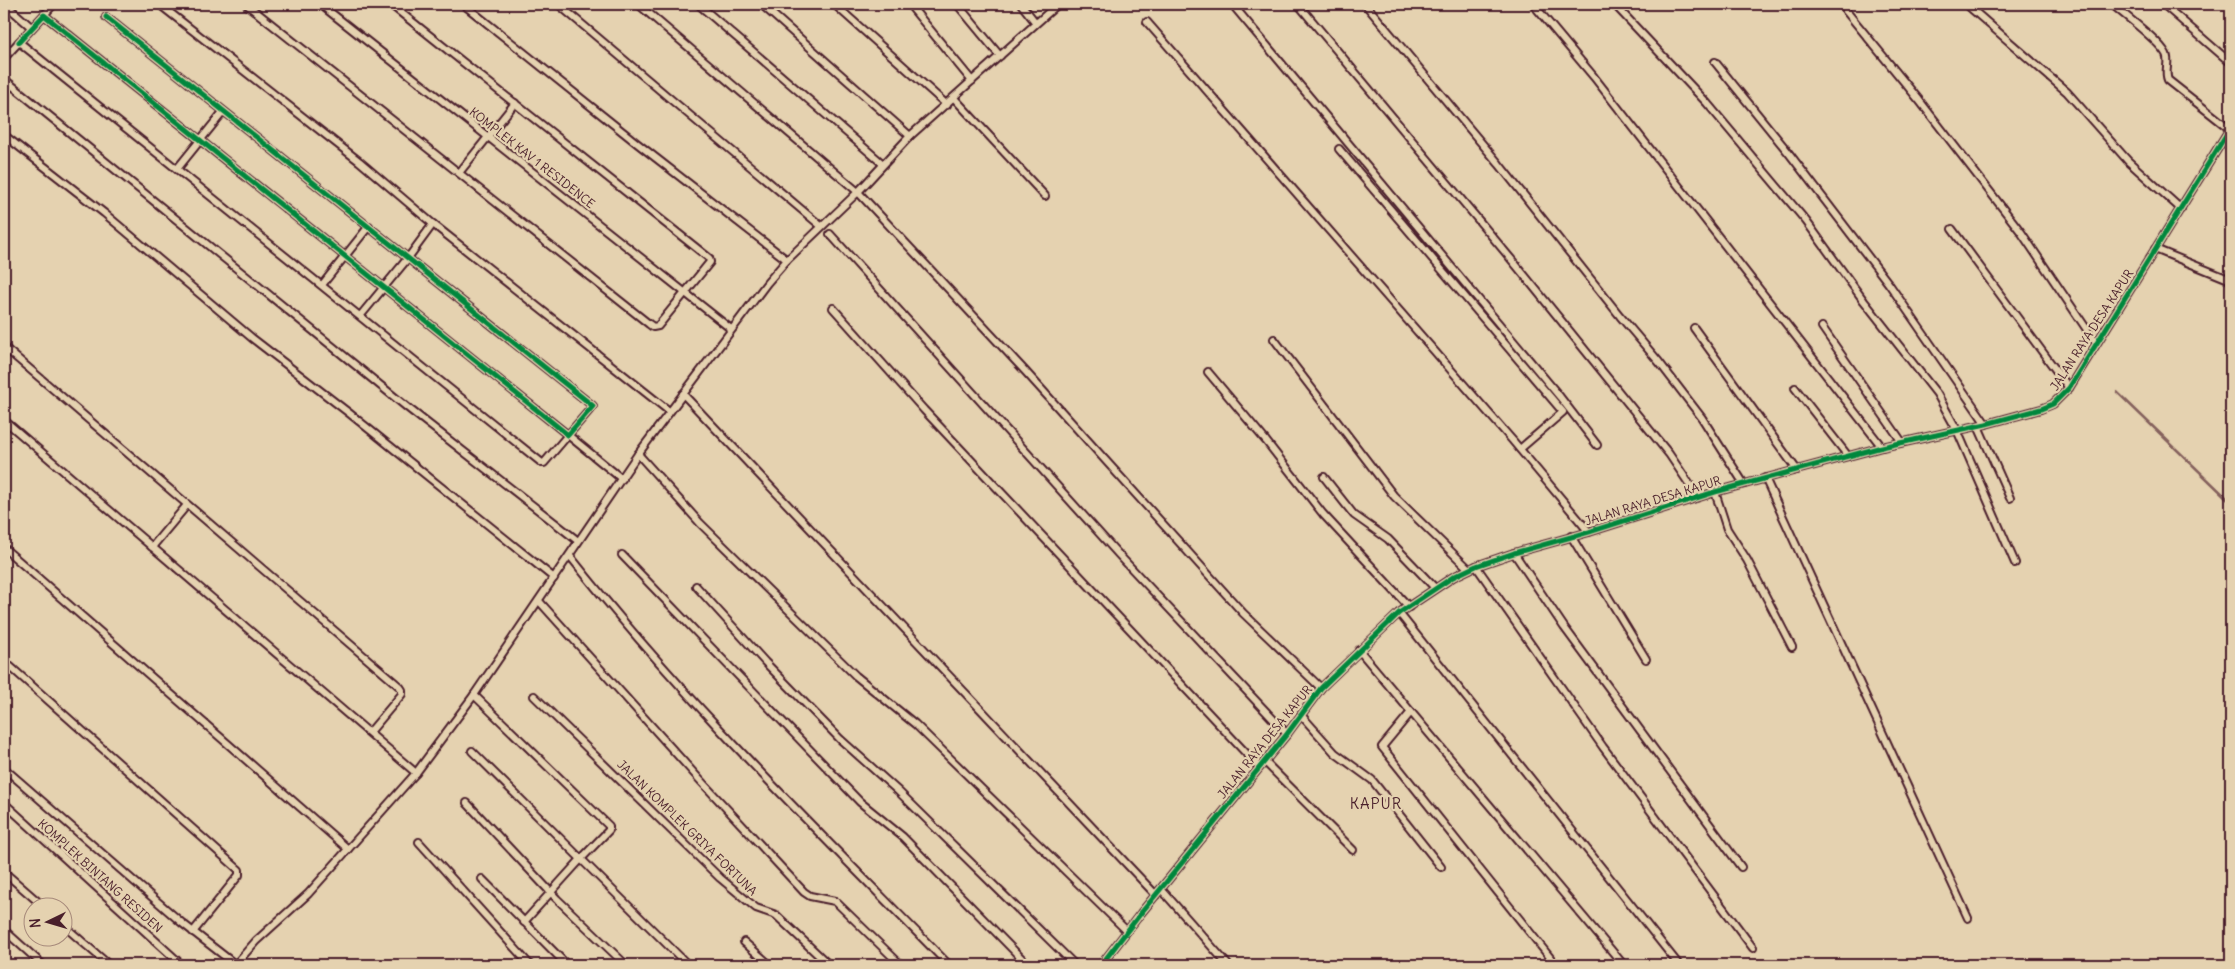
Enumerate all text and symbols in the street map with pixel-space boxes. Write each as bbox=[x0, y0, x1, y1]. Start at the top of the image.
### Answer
street label: KOMPLEK KAV 1 RESIDENCE bbox=[467, 104, 598, 211]
street label: JALAN RAYA DESA KAPUR bbox=[2047, 266, 2137, 393]
street label: JALAN RAYA DESA KAPUR bbox=[1583, 473, 1723, 528]
street label: JALAN RAYA DESA KAPUR bbox=[1214, 682, 1315, 801]
street label: JALAN KOMPLEK GRIYA FORTUNA bbox=[614, 757, 761, 899]
district label: KAPUR bbox=[1350, 794, 1402, 813]
street label: KOMPLEK BINTANG RESIDEN bbox=[35, 816, 165, 936]
north arrow bbox=[22, 896, 72, 946]

